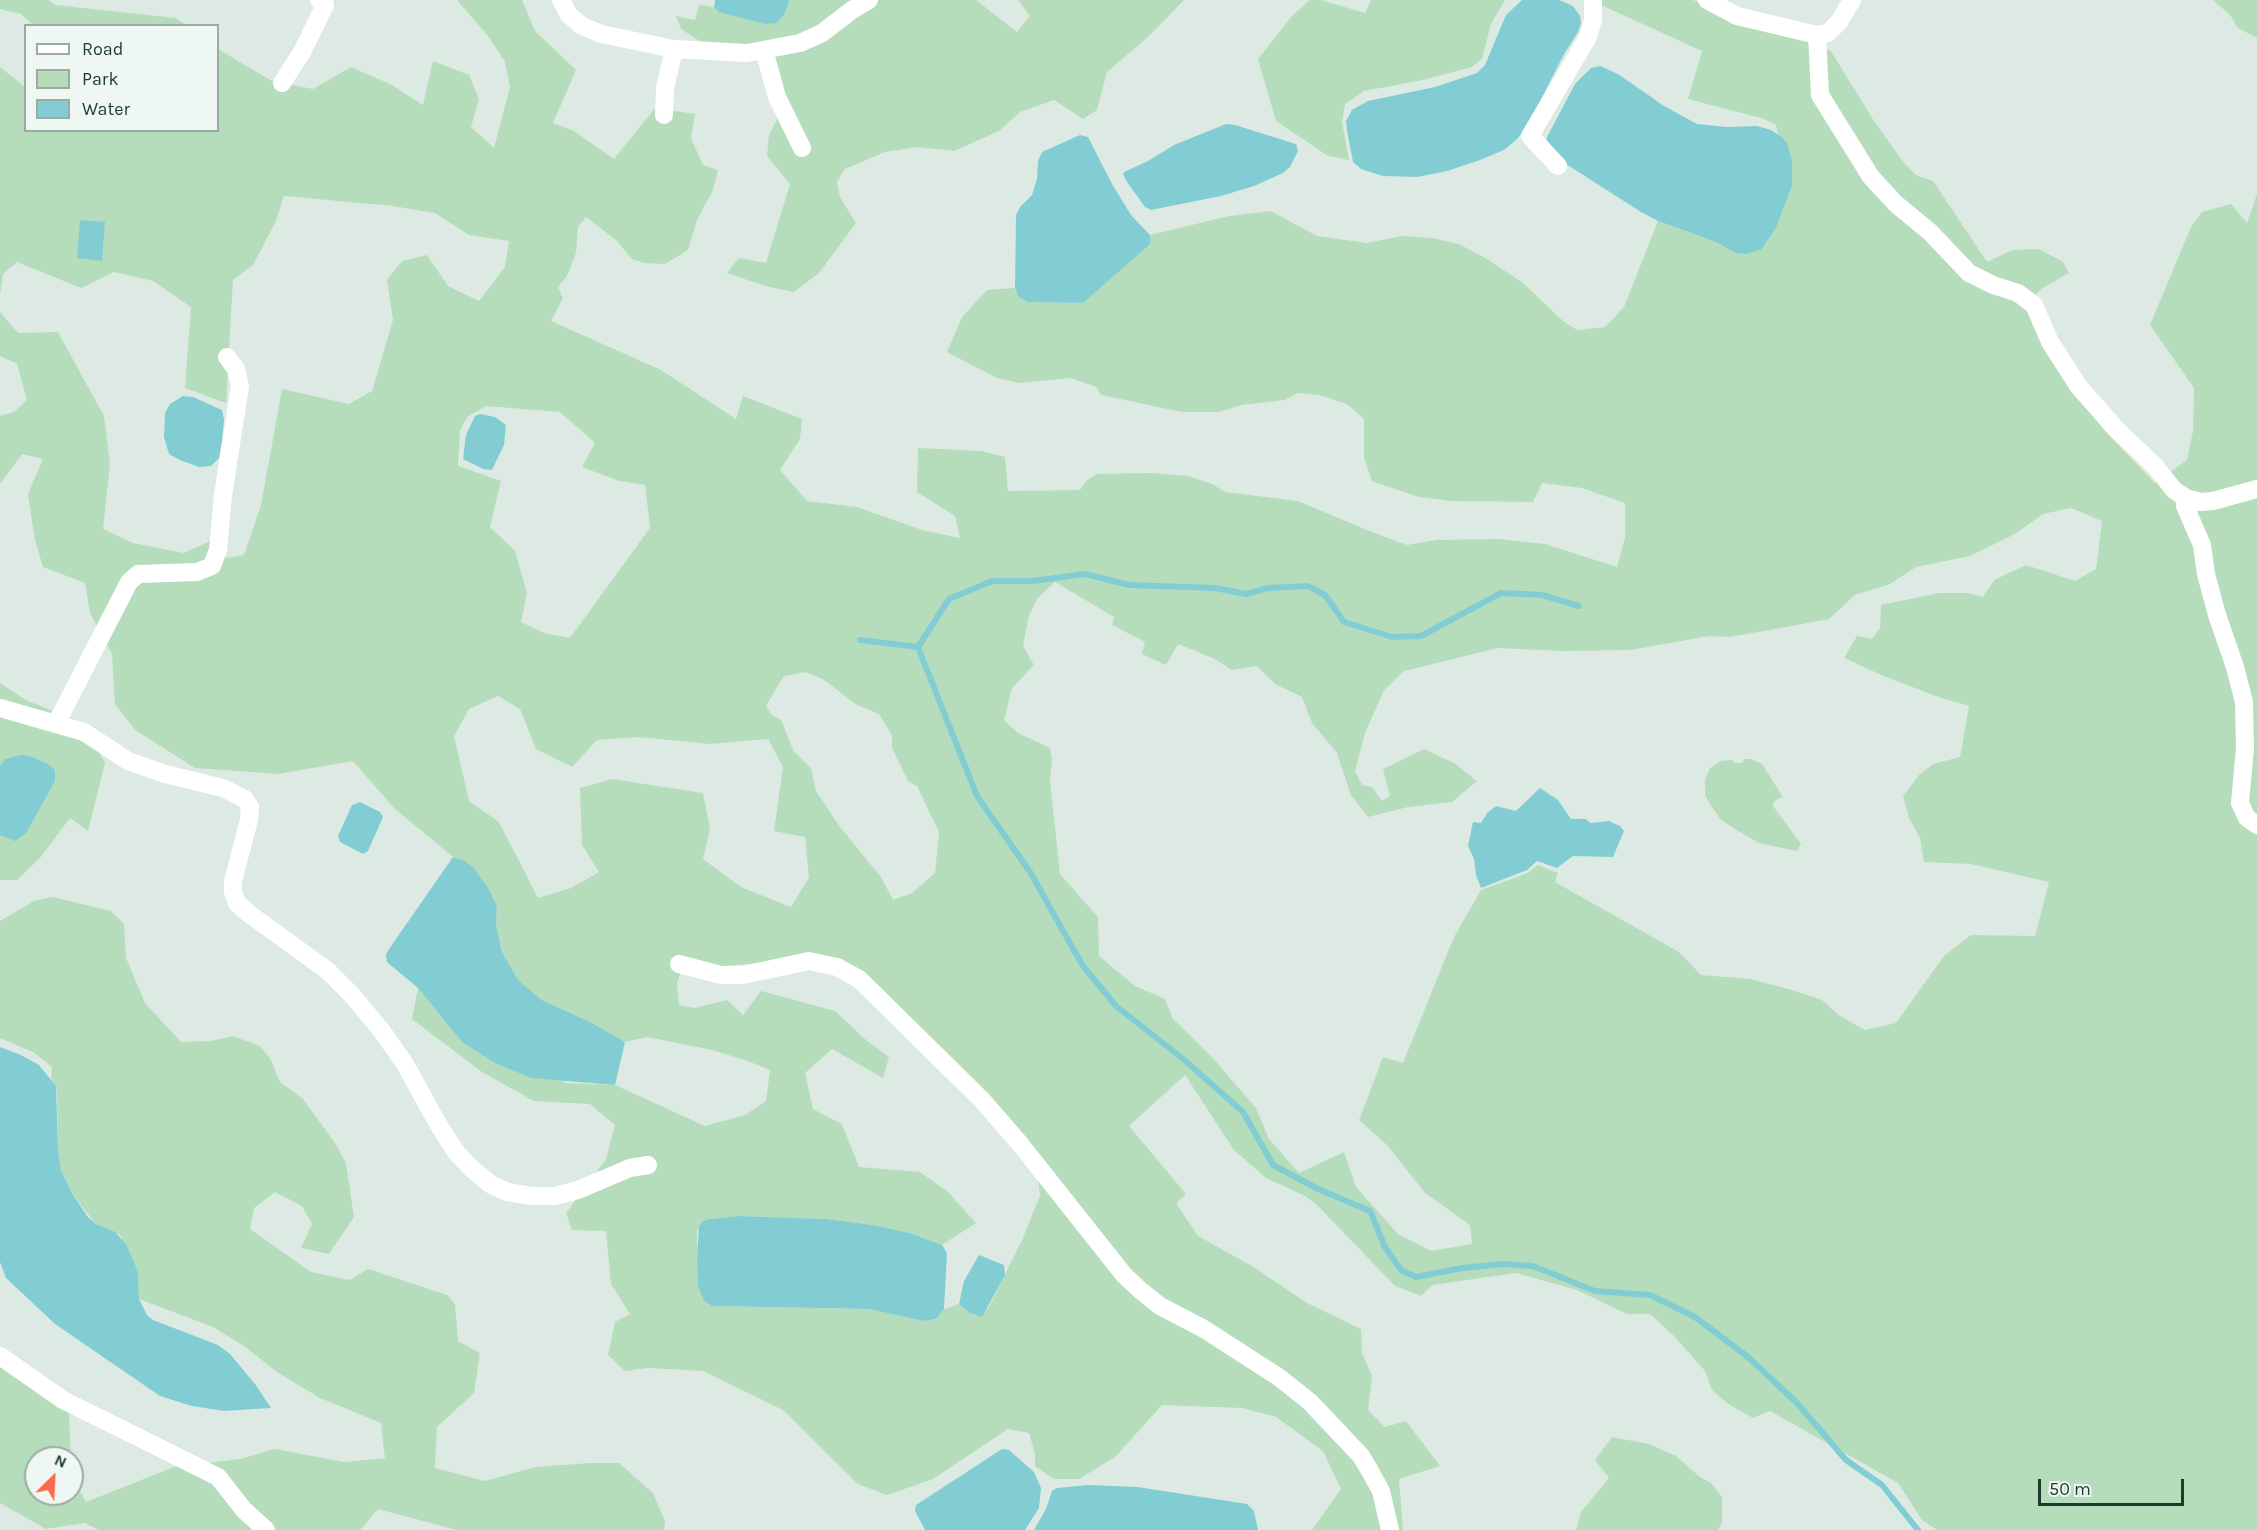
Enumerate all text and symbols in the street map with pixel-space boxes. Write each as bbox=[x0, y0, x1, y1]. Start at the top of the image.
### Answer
legend bbox=[24, 24, 219, 132]
text: Road bbox=[82, 38, 123, 60]
text: Park bbox=[82, 68, 119, 90]
text: Water bbox=[82, 98, 130, 120]
north arrow bbox=[24, 1446, 84, 1506]
text: N bbox=[52, 1450, 70, 1472]
scale bar bbox=[2041, 1467, 2186, 1505]
text: 50 m bbox=[2049, 1478, 2091, 1500]

